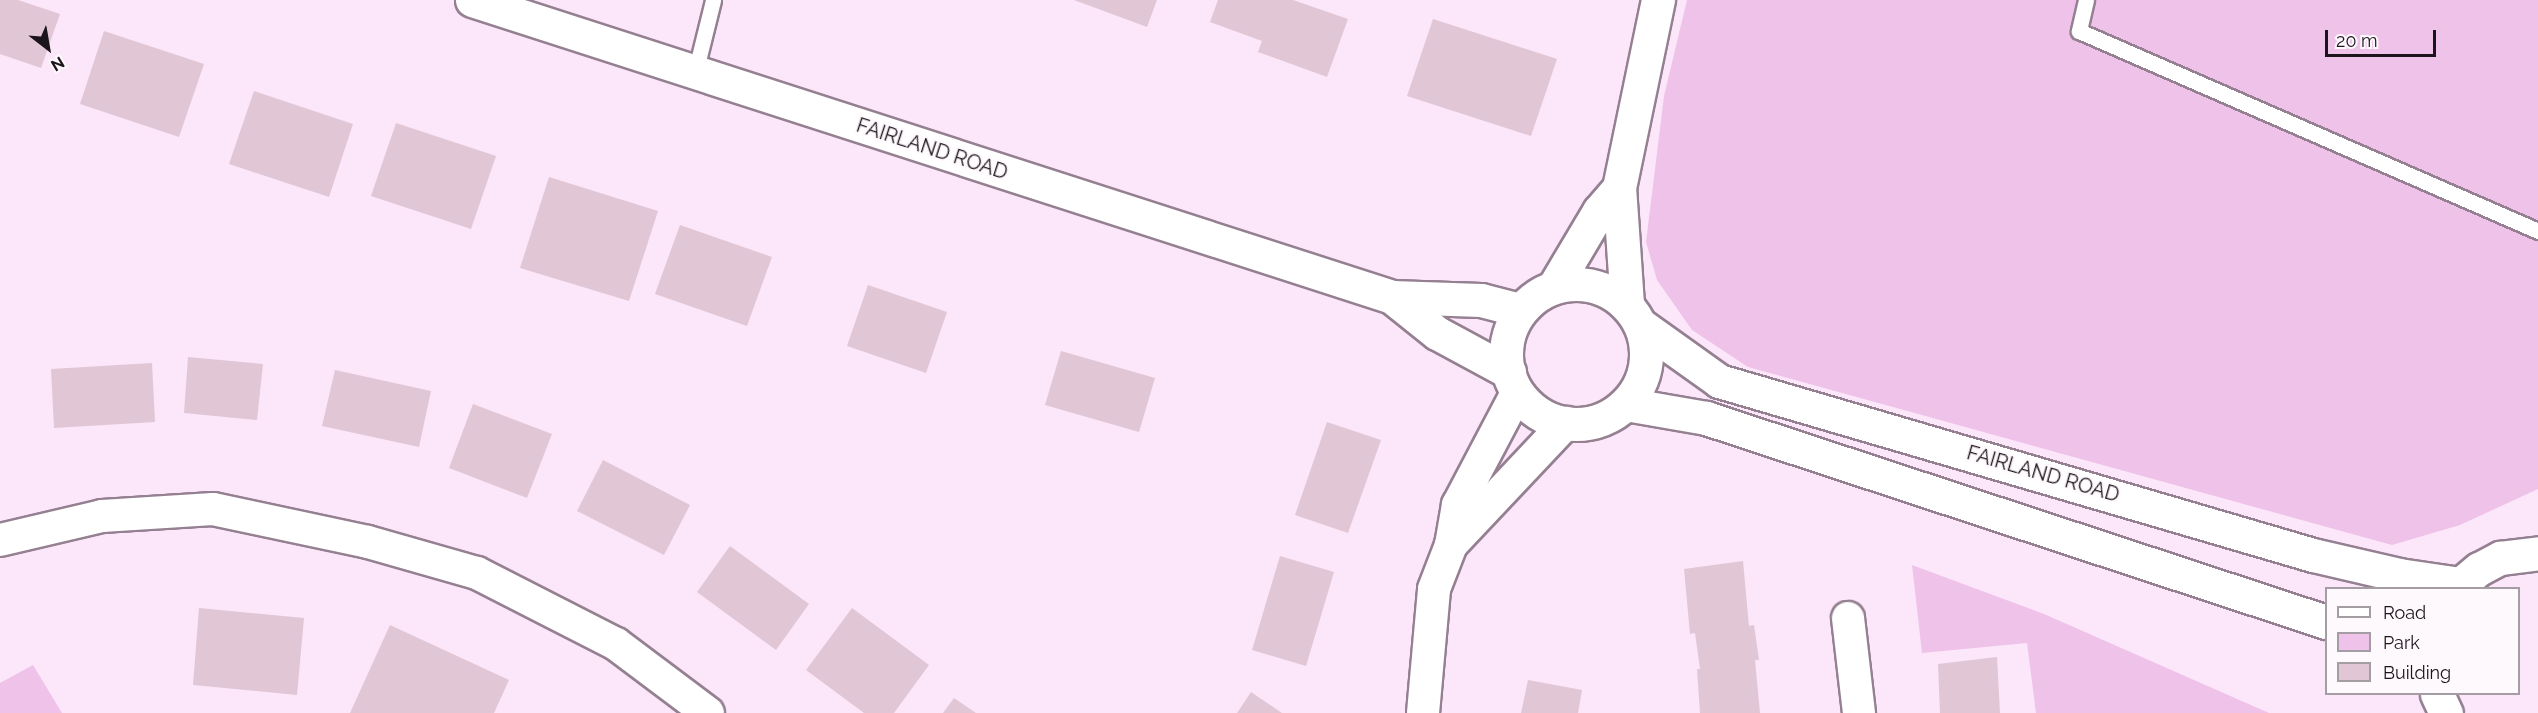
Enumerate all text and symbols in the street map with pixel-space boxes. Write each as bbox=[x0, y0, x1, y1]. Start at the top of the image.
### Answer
north arrow bbox=[18, 18, 78, 78]
scale bar bbox=[2328, 18, 2439, 56]
text: 20 m bbox=[2336, 30, 2378, 51]
text: N bbox=[47, 53, 68, 75]
street label: FAIRLAND ROAD bbox=[853, 113, 1011, 185]
street label: FAIRLAND ROAD bbox=[1964, 441, 2122, 507]
legend bbox=[2325, 587, 2520, 695]
text: Road bbox=[2383, 602, 2426, 623]
text: Park bbox=[2383, 632, 2420, 653]
text: Building bbox=[2383, 662, 2451, 683]

